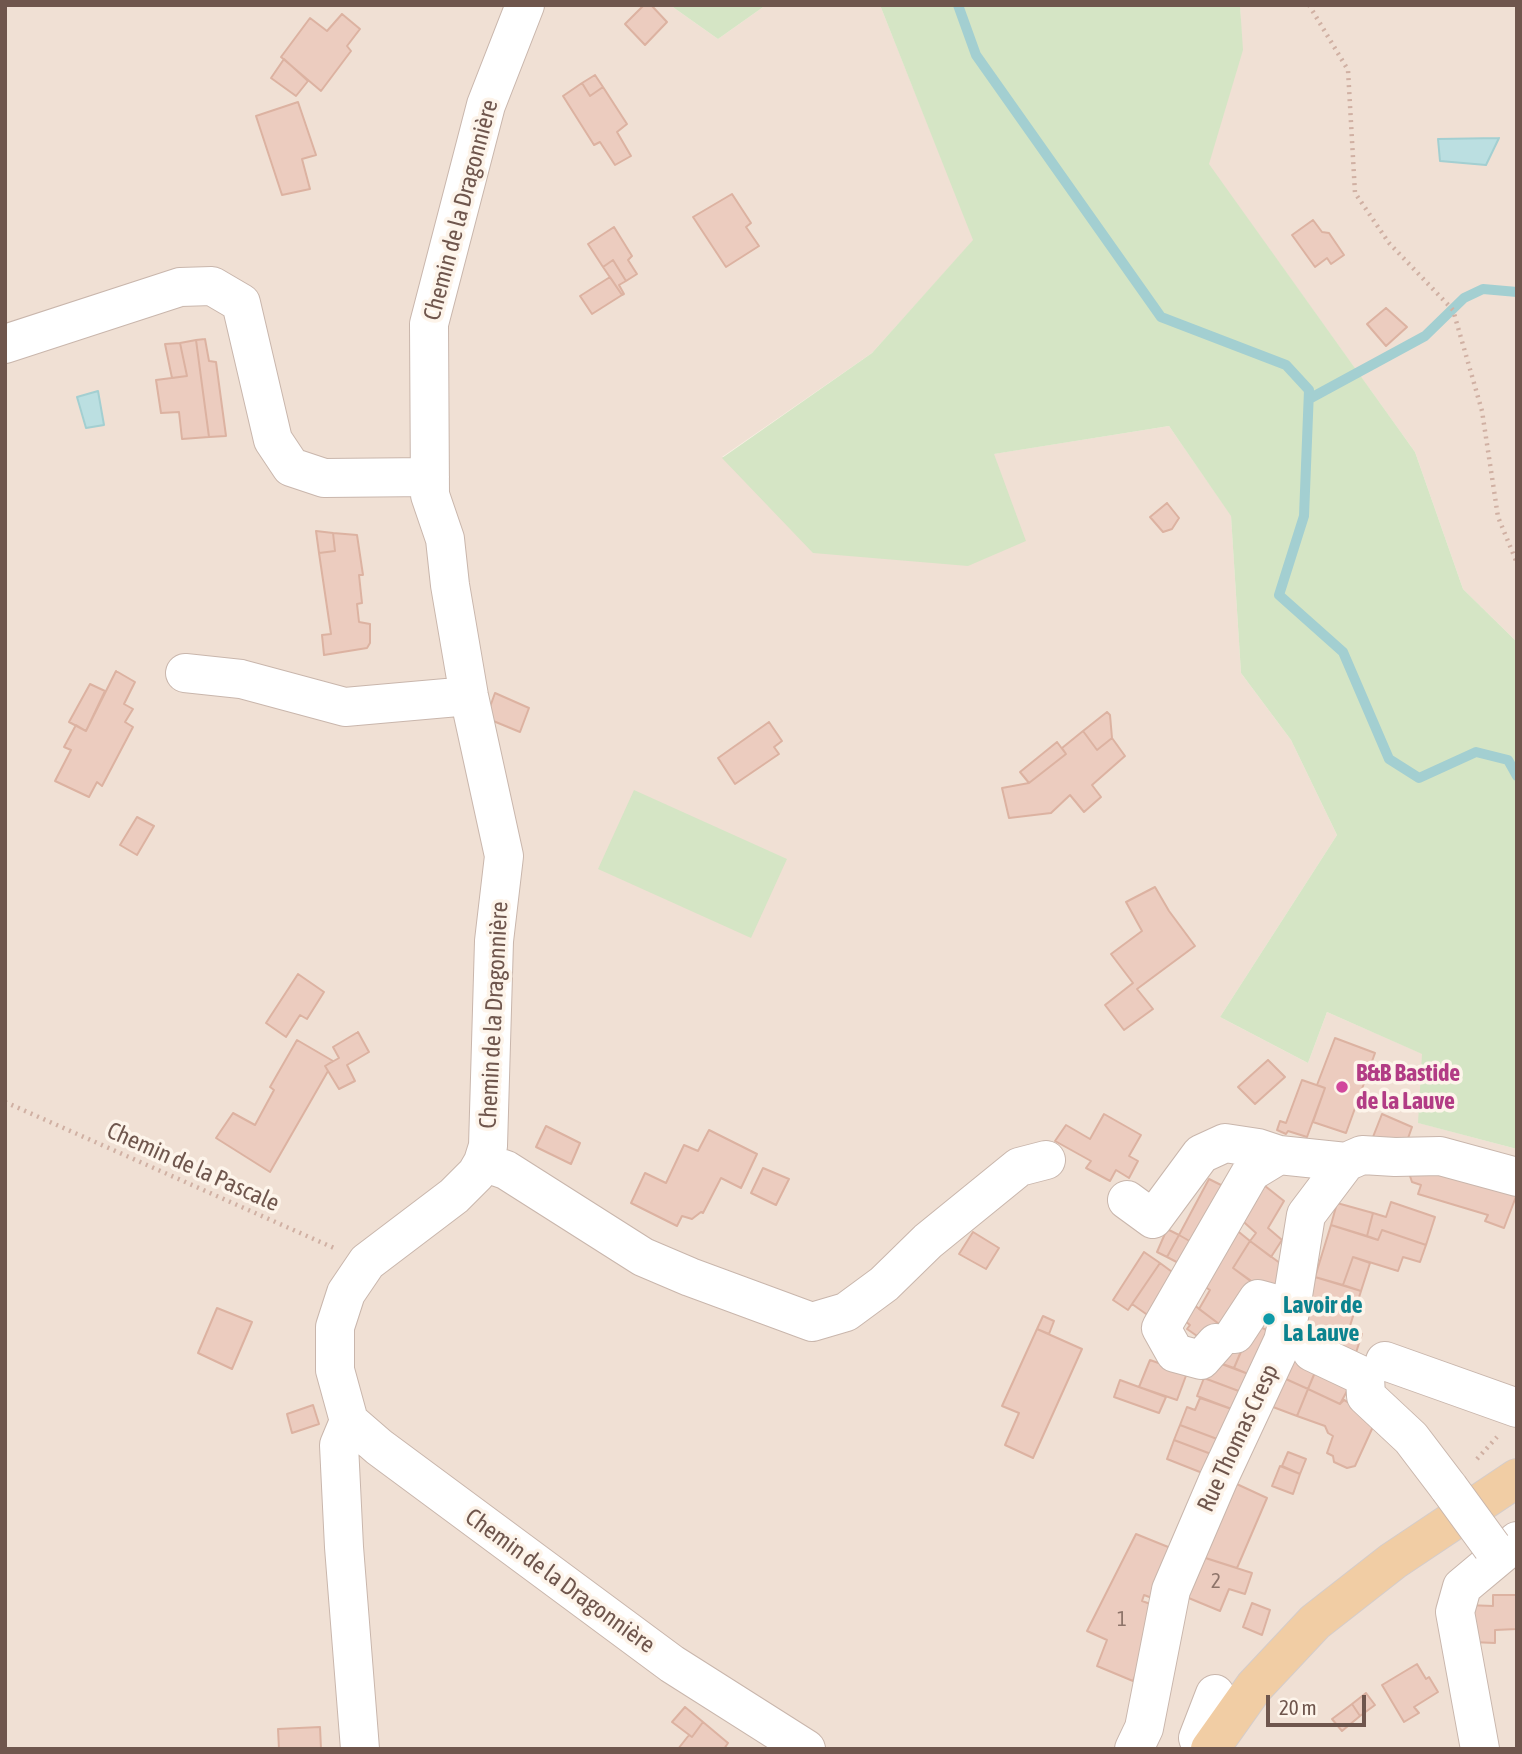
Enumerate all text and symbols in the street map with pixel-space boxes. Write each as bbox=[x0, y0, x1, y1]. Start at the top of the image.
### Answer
street label: Chemin de la Dragonnière bbox=[418, 96, 504, 324]
street label: Chemin de la Dragonnière bbox=[474, 901, 514, 1129]
place label: B&B Bastide de la Lauve bbox=[1356, 1059, 1460, 1115]
marker: B&B Bastide de la Lauve bbox=[1334, 1079, 1350, 1095]
street label: Chemin de la Pascale bbox=[102, 1116, 284, 1218]
place label: Lavoir de La Lauve bbox=[1283, 1291, 1363, 1347]
marker: Lavoir de La Lauve bbox=[1261, 1311, 1277, 1327]
street label: Rue Thomas Cresp bbox=[1191, 1360, 1285, 1516]
street label: Chemin de la Dragonnière bbox=[460, 1503, 660, 1659]
house number: 2 bbox=[1211, 1568, 1221, 1594]
house number: 1 bbox=[1117, 1606, 1127, 1632]
scale bar bbox=[1270, 1680, 1370, 1724]
text: 20 m bbox=[1279, 1695, 1317, 1719]

